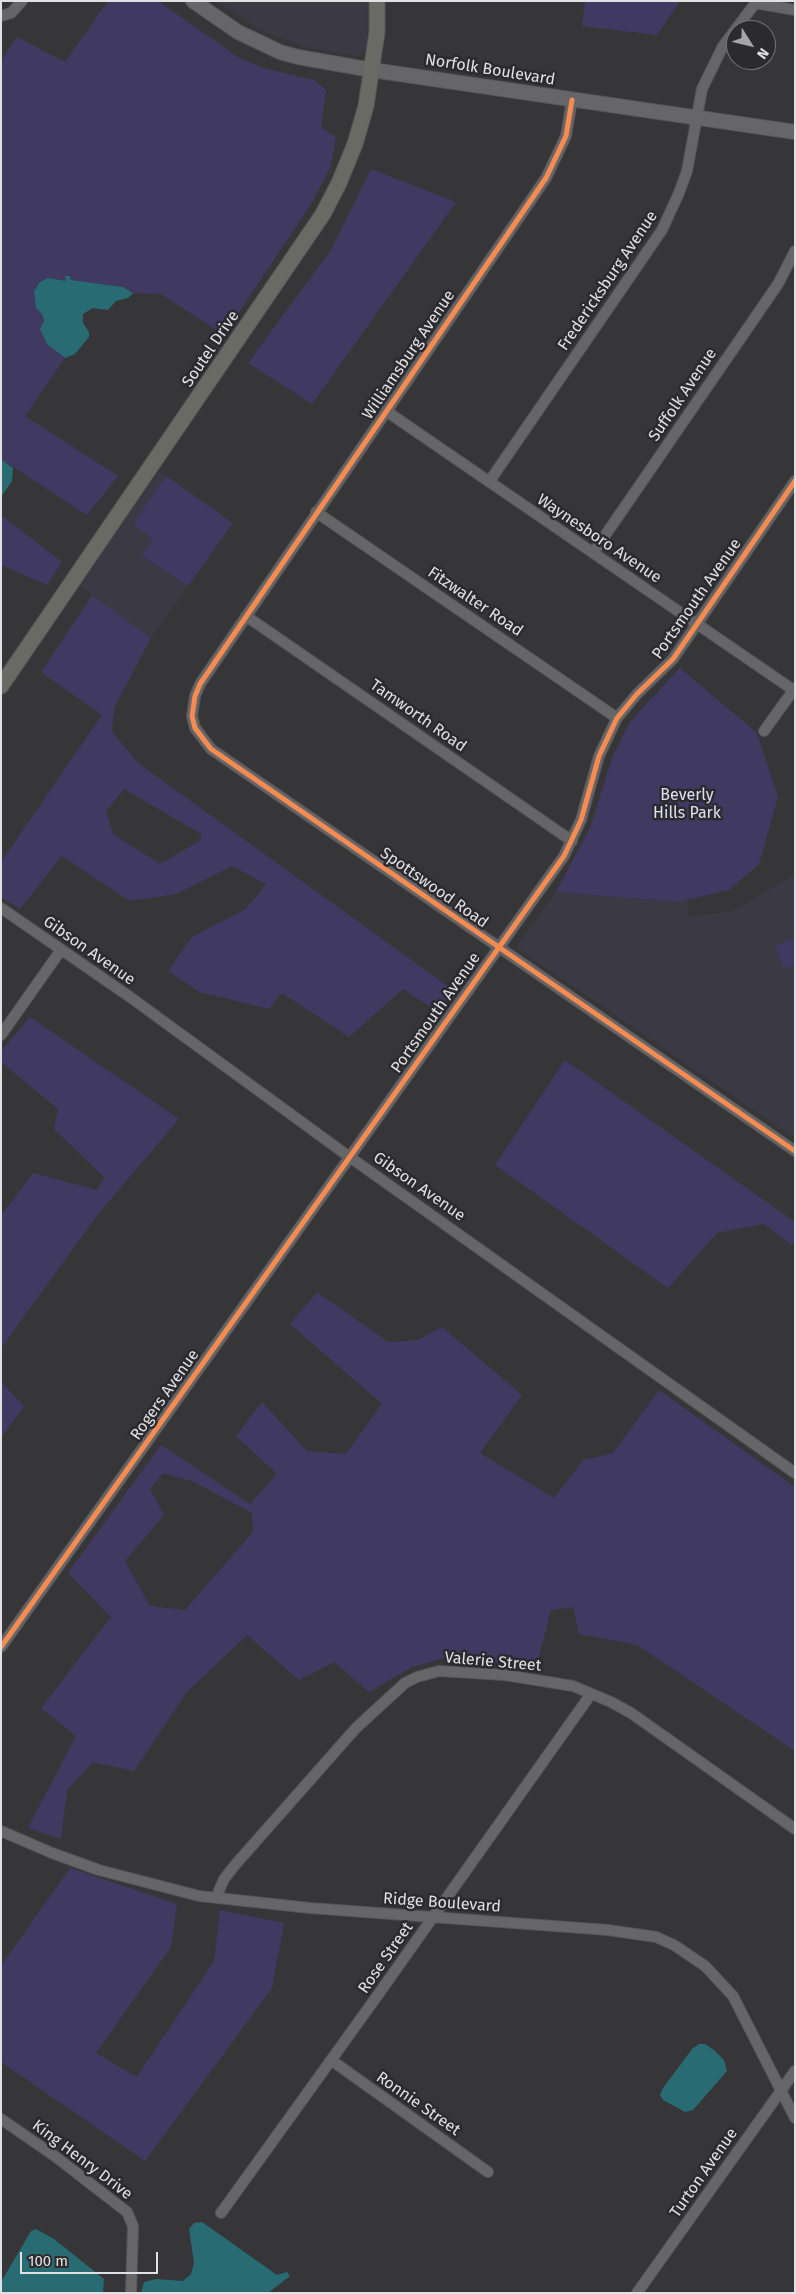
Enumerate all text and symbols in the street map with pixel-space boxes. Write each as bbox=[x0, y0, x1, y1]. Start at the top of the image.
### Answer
north arrow bbox=[726, 20, 776, 70]
text: N bbox=[753, 45, 772, 62]
street label: Norfolk Boulevard bbox=[424, 50, 556, 90]
street label: Fredericksburg Avenue bbox=[554, 208, 662, 354]
street label: Williamsburg Avenue bbox=[359, 287, 459, 423]
street label: Soutel Drive bbox=[178, 307, 244, 391]
street label: Suffolk Avenue bbox=[645, 345, 721, 445]
street label: Waynesboro Avenue bbox=[533, 490, 665, 588]
street label: Portsmouth Avenue bbox=[648, 535, 746, 663]
street label: Fitzwalter Road bbox=[424, 563, 526, 641]
street label: Tamworth Road bbox=[366, 676, 470, 756]
park label: Beverly Hills Park bbox=[653, 786, 721, 824]
street label: Spottswood Road bbox=[376, 844, 492, 932]
street label: Gibson Avenue bbox=[39, 912, 139, 990]
street label: Portsmouth Avenue bbox=[387, 949, 485, 1077]
street label: Gibson Avenue bbox=[369, 1148, 469, 1226]
street label: Rogers Avenue bbox=[127, 1346, 203, 1444]
street label: Valerie Street bbox=[444, 1648, 542, 1676]
street label: Ridge Boulevard bbox=[382, 1889, 502, 1917]
street label: Rose Street bbox=[354, 1919, 418, 1997]
street label: Ronnie Street bbox=[372, 2068, 464, 2140]
street label: King Henry Drive bbox=[28, 2116, 136, 2204]
street label: Turton Avenue bbox=[666, 2125, 742, 2221]
scale bar bbox=[22, 2242, 160, 2274]
text: 100 m bbox=[28, 2252, 68, 2270]

